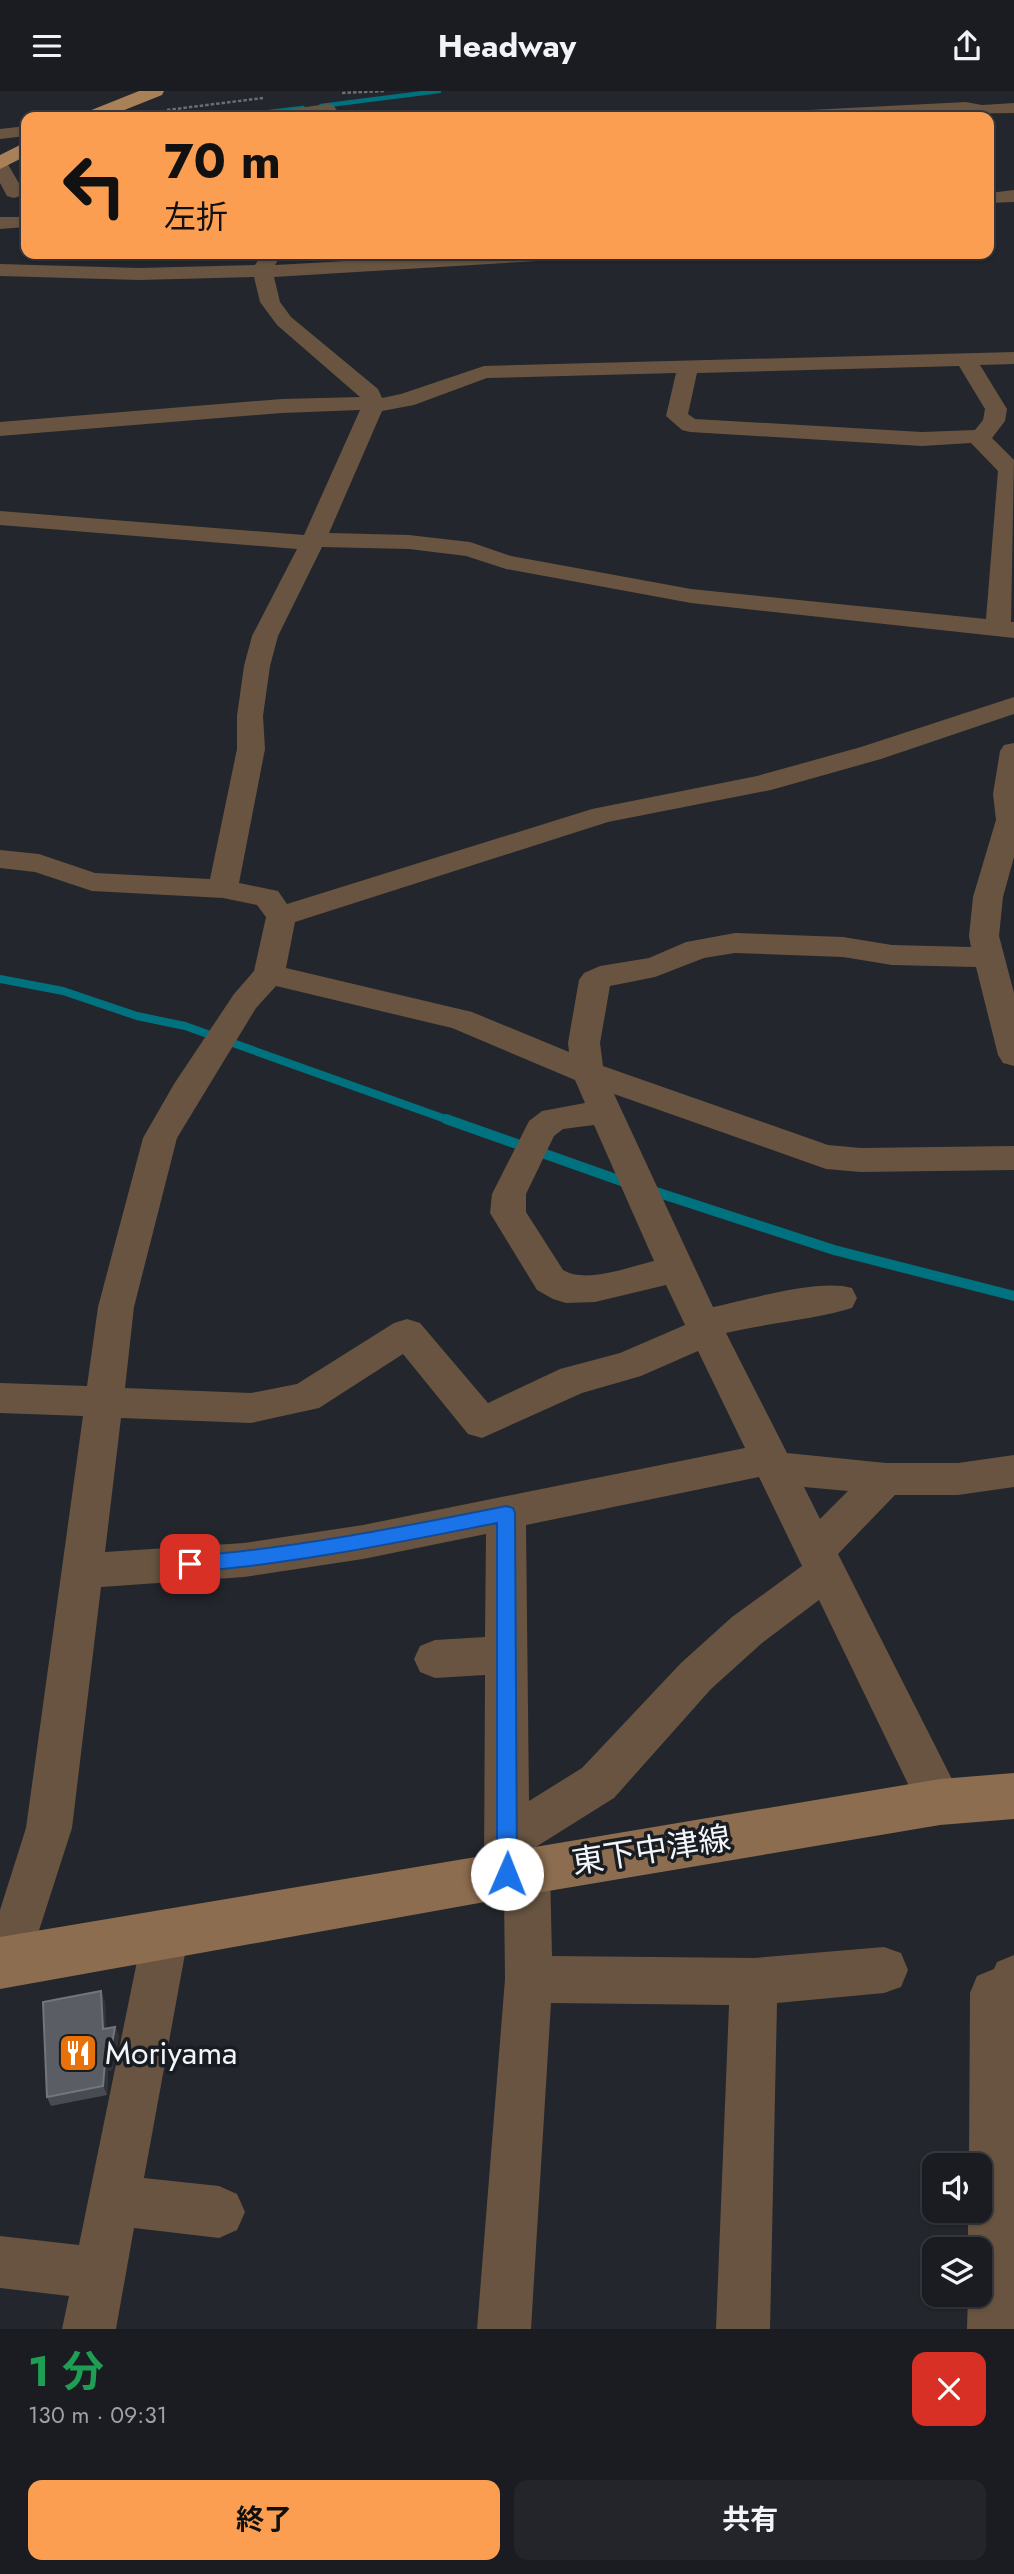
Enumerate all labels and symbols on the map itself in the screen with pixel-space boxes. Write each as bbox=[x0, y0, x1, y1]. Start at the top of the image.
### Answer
pin bbox=[160, 1534, 220, 1594]
street label: 東下中津線 bbox=[568, 1815, 734, 1885]
position arrow bbox=[470, 1837, 544, 1911]
place label: Moriyama bbox=[105, 2030, 238, 2076]
restaurant icon: Moriyama bbox=[57, 2032, 99, 2074]

